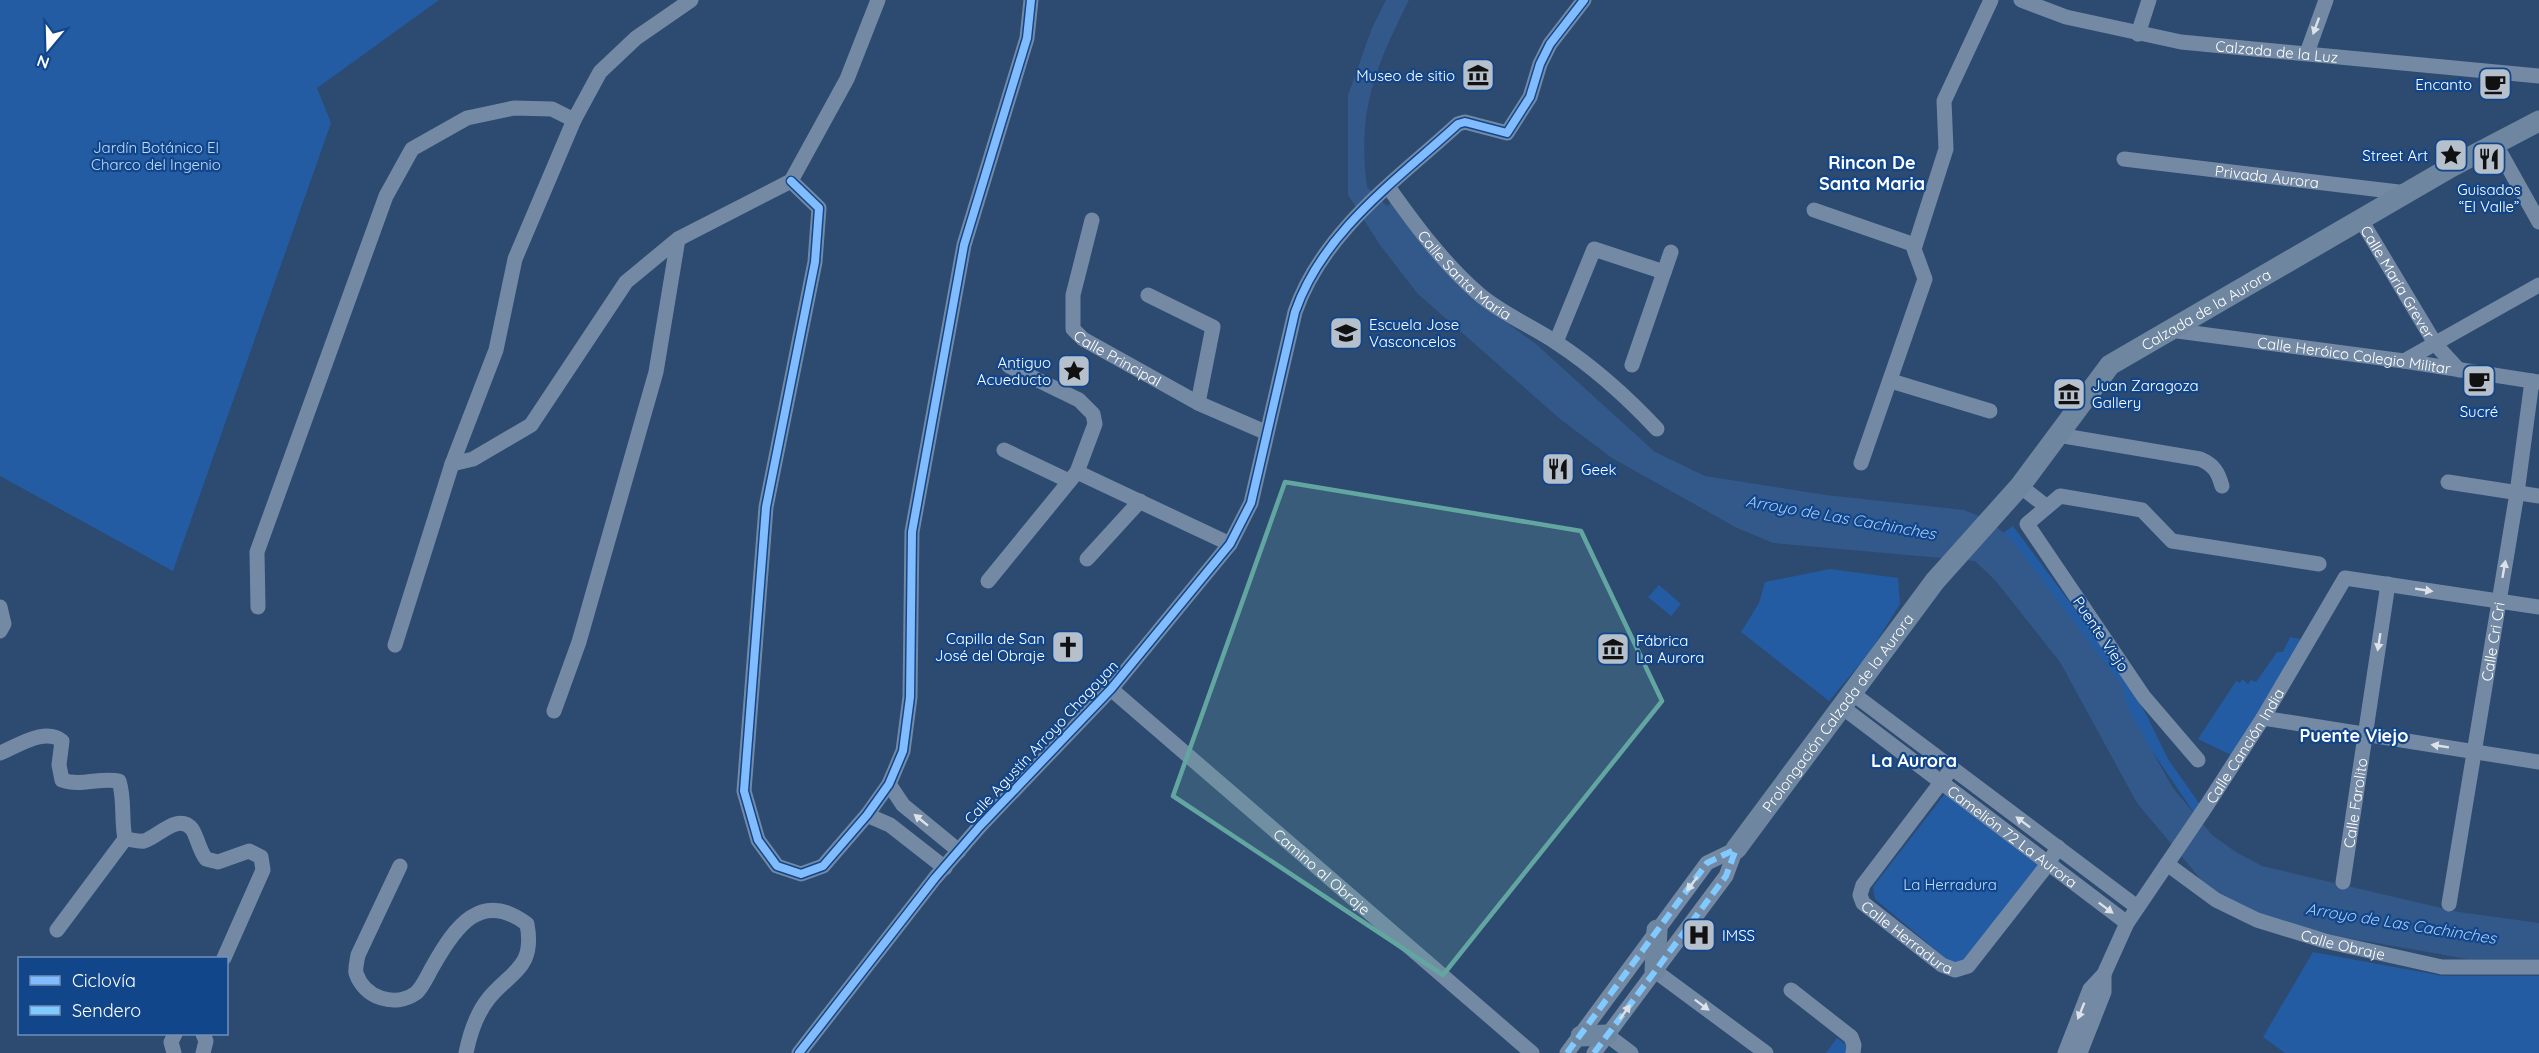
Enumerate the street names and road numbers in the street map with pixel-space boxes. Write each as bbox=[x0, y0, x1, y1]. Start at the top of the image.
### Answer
street label: Calzada de la Luz bbox=[2215, 36, 2339, 66]
street label: Privada Aurora bbox=[2214, 161, 2320, 192]
street label: Calle María Grever bbox=[2357, 222, 2439, 342]
street label: Calle Santa María bbox=[1414, 226, 1515, 324]
street label: Calzada de la Aurora bbox=[2138, 264, 2274, 354]
street label: Calle Principal bbox=[1070, 326, 1165, 390]
street label: Calle Heróico Colegio Militar bbox=[2256, 332, 2453, 378]
street label: Puente Viejo bbox=[2069, 593, 2133, 675]
street label: Calle Cri Cri bbox=[2477, 601, 2508, 683]
street label: Prolongación Calzada de la Aurora bbox=[1757, 610, 1917, 815]
street label: Calle Agustín Arroyo Chagoyan bbox=[960, 656, 1122, 828]
street label: Calle Canción India bbox=[2201, 685, 2288, 807]
street label: Calle Farolito bbox=[2339, 757, 2371, 849]
street label: Camelión 72 La Aurora bbox=[1944, 781, 2081, 892]
street label: Camino al Obraje bbox=[1270, 824, 1374, 919]
street label: Calle Herradura bbox=[1858, 896, 1956, 978]
street label: Calle Obraje bbox=[2299, 925, 2387, 964]

